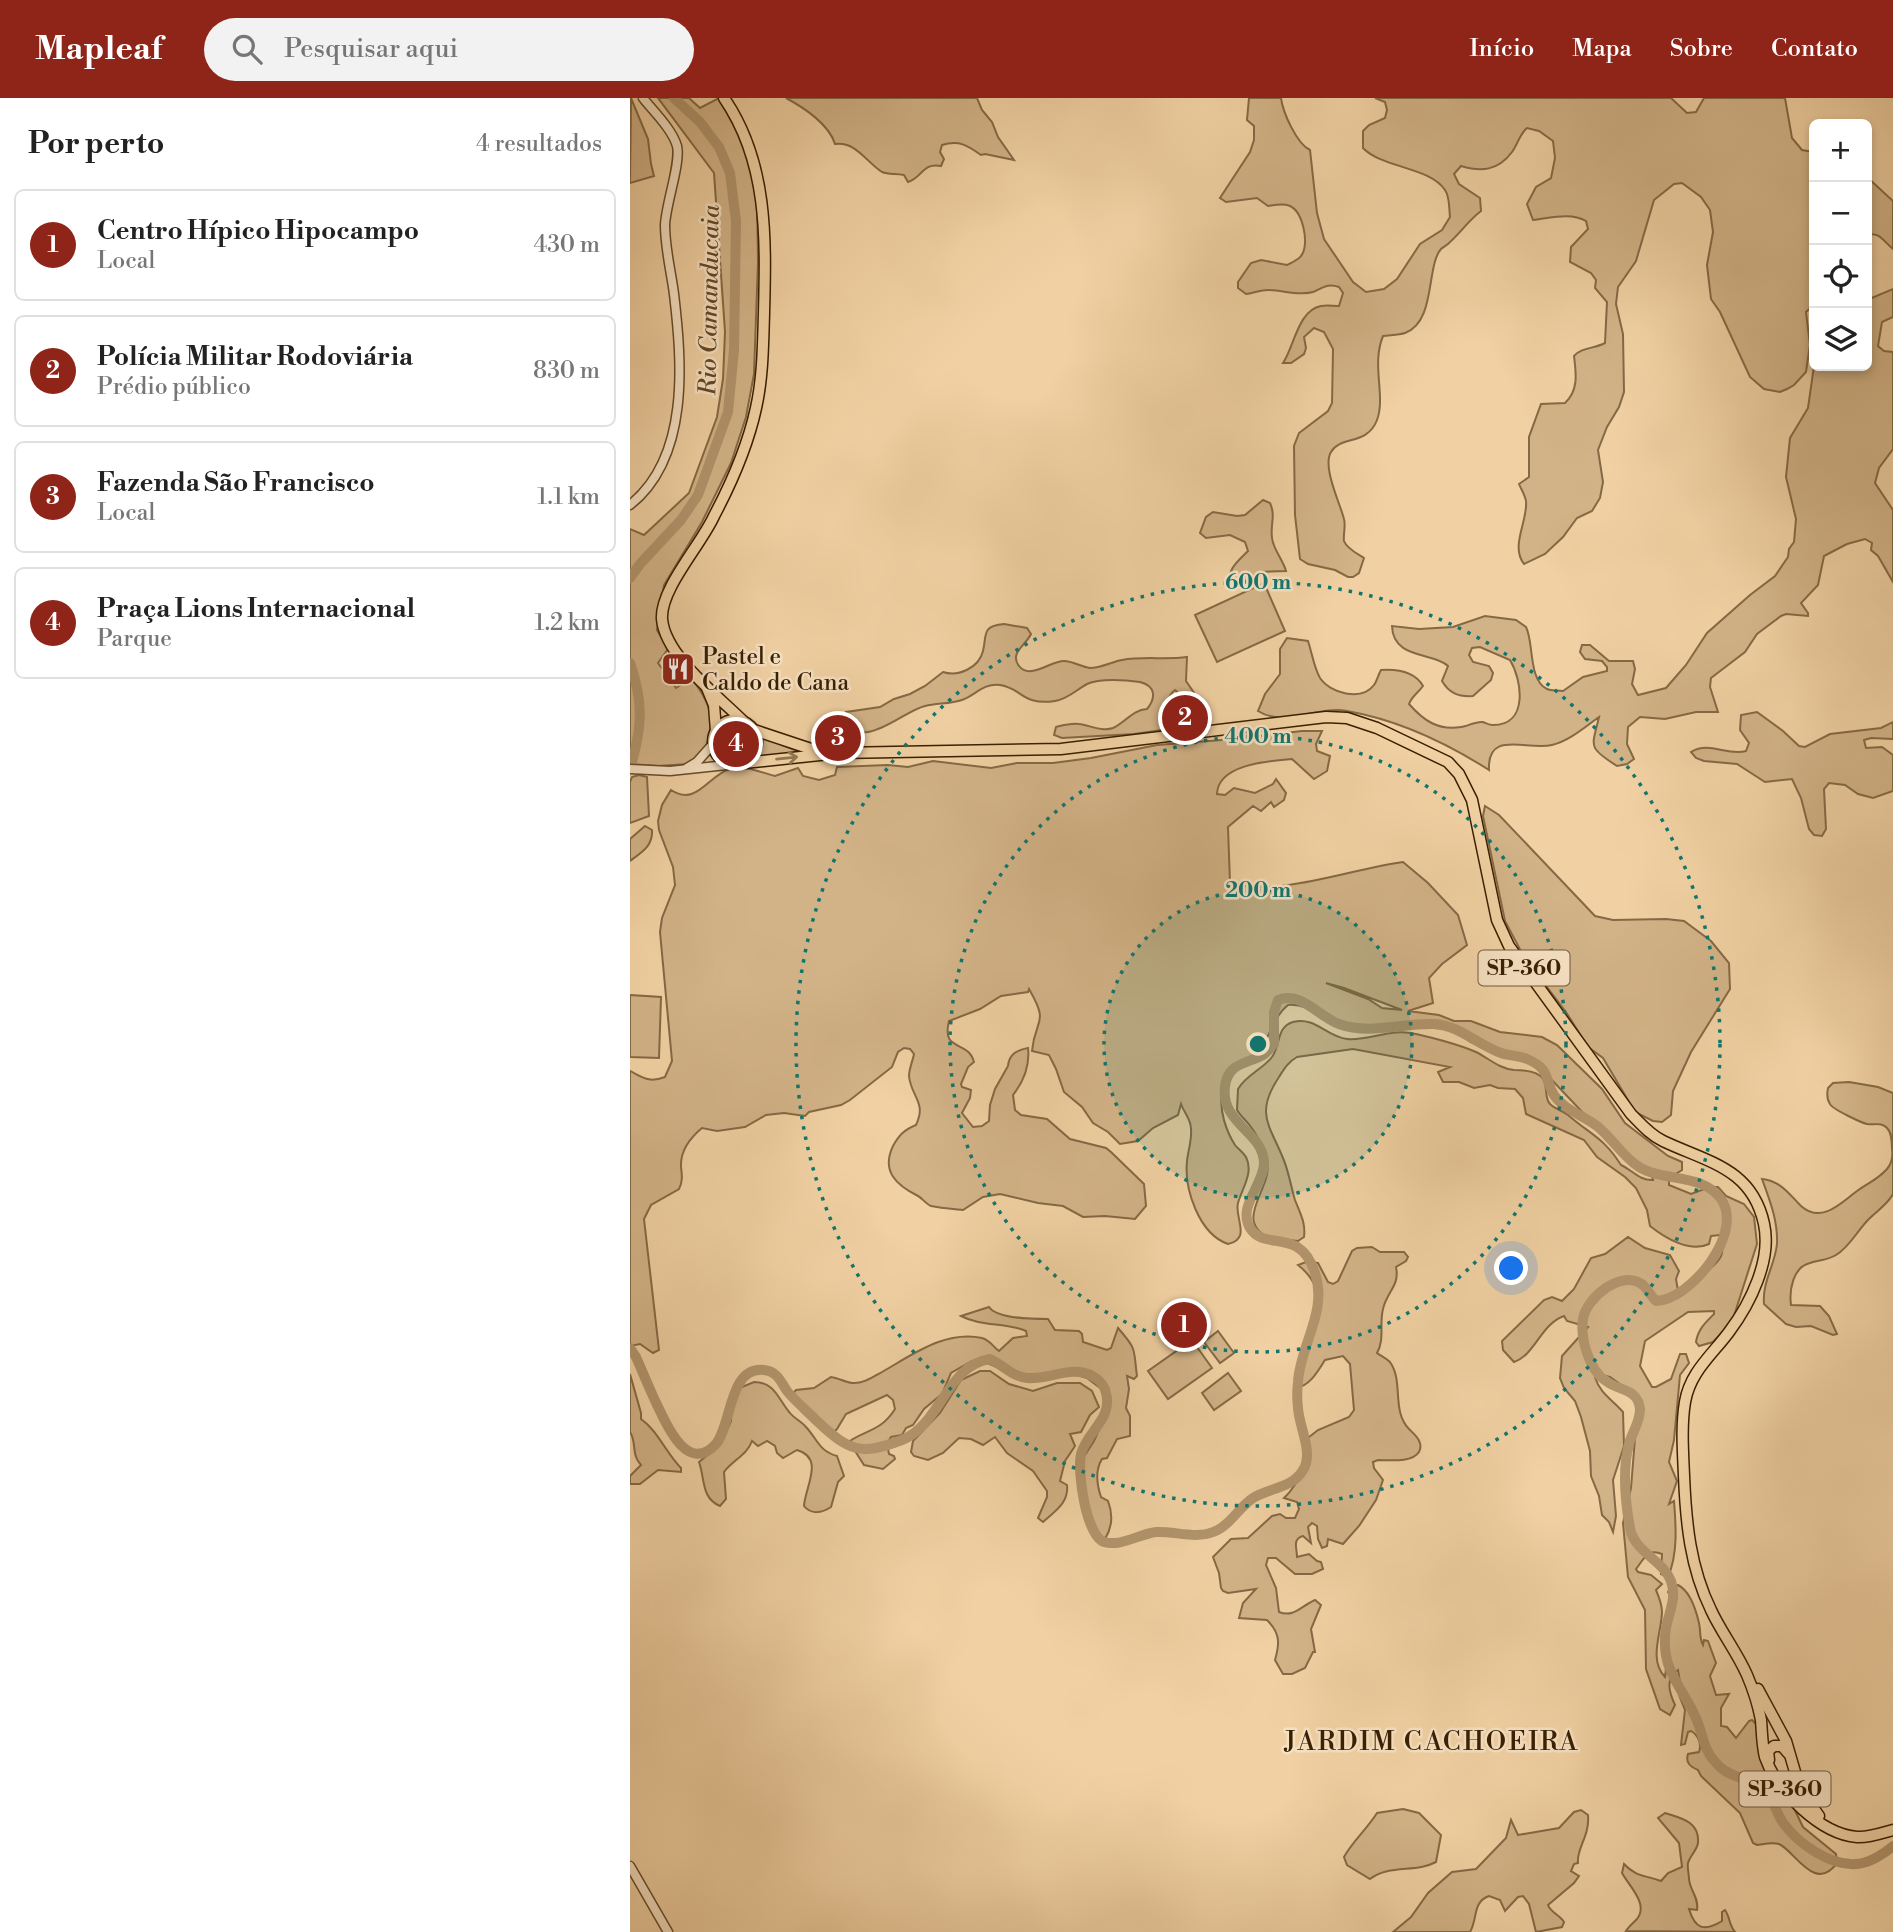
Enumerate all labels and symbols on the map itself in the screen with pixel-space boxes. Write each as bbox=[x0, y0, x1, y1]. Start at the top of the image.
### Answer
water label: Rio Camanducaia bbox=[693, 204, 727, 397]
text: 600 m bbox=[1225, 570, 1291, 596]
place label: Pastel e Caldo de Cana bbox=[702, 643, 850, 697]
restaurant icon: Pastel e Caldo de Cana bbox=[659, 650, 697, 688]
pin: 2 bbox=[1162, 692, 1208, 744]
pin: 3 bbox=[815, 712, 861, 764]
pin: 4 bbox=[713, 718, 759, 770]
text: 400 m bbox=[1224, 724, 1292, 750]
one-way arrow bbox=[775, 752, 798, 765]
text: 200 m bbox=[1225, 878, 1291, 904]
road number: SP-360 bbox=[1478, 950, 1570, 986]
centre of rings bbox=[1246, 1032, 1270, 1056]
your location bbox=[1494, 1251, 1528, 1285]
pin: 1 bbox=[1161, 1299, 1207, 1351]
district label: JARDIM CACHOEIRA bbox=[1284, 1726, 1579, 1758]
road number: SP-360 bbox=[1740, 1772, 1830, 1806]

